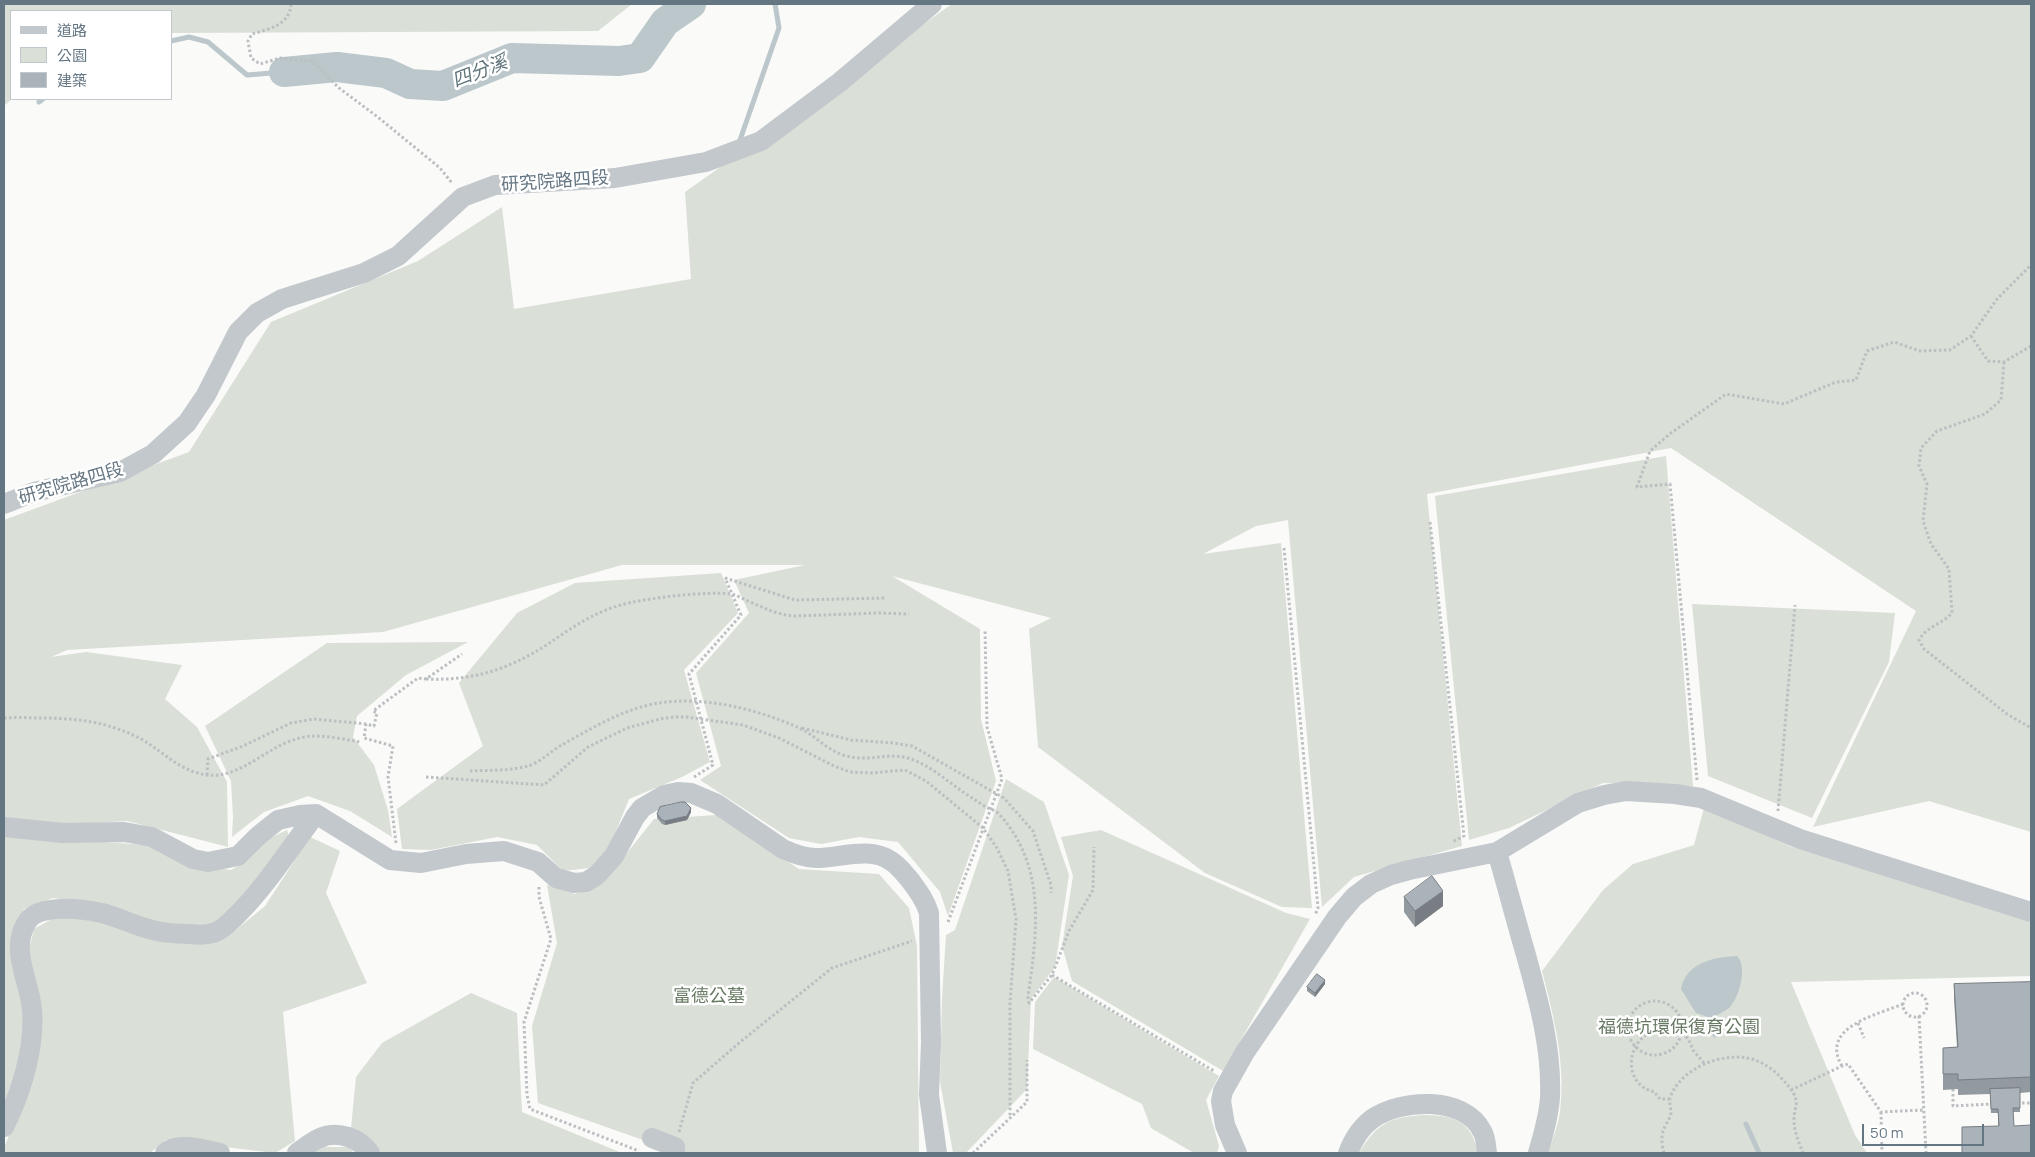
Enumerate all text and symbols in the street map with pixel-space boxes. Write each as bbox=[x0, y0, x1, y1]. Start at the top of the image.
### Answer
legend bbox=[10, 10, 172, 100]
text: 道路 bbox=[57, 20, 87, 41]
text: 公園 bbox=[57, 45, 87, 66]
water label: 四分溪 bbox=[449, 51, 511, 93]
text: 建築 bbox=[57, 70, 87, 91]
street label: 研究院路四段 bbox=[500, 167, 610, 197]
street label: 研究院路四段 bbox=[16, 459, 126, 509]
park label: 富德公墓 bbox=[673, 986, 745, 1008]
park label: 福德坑環保復育公園 bbox=[1598, 1017, 1760, 1039]
scale bar bbox=[1865, 1114, 1988, 1146]
text: 50 m bbox=[1870, 1122, 1904, 1143]

